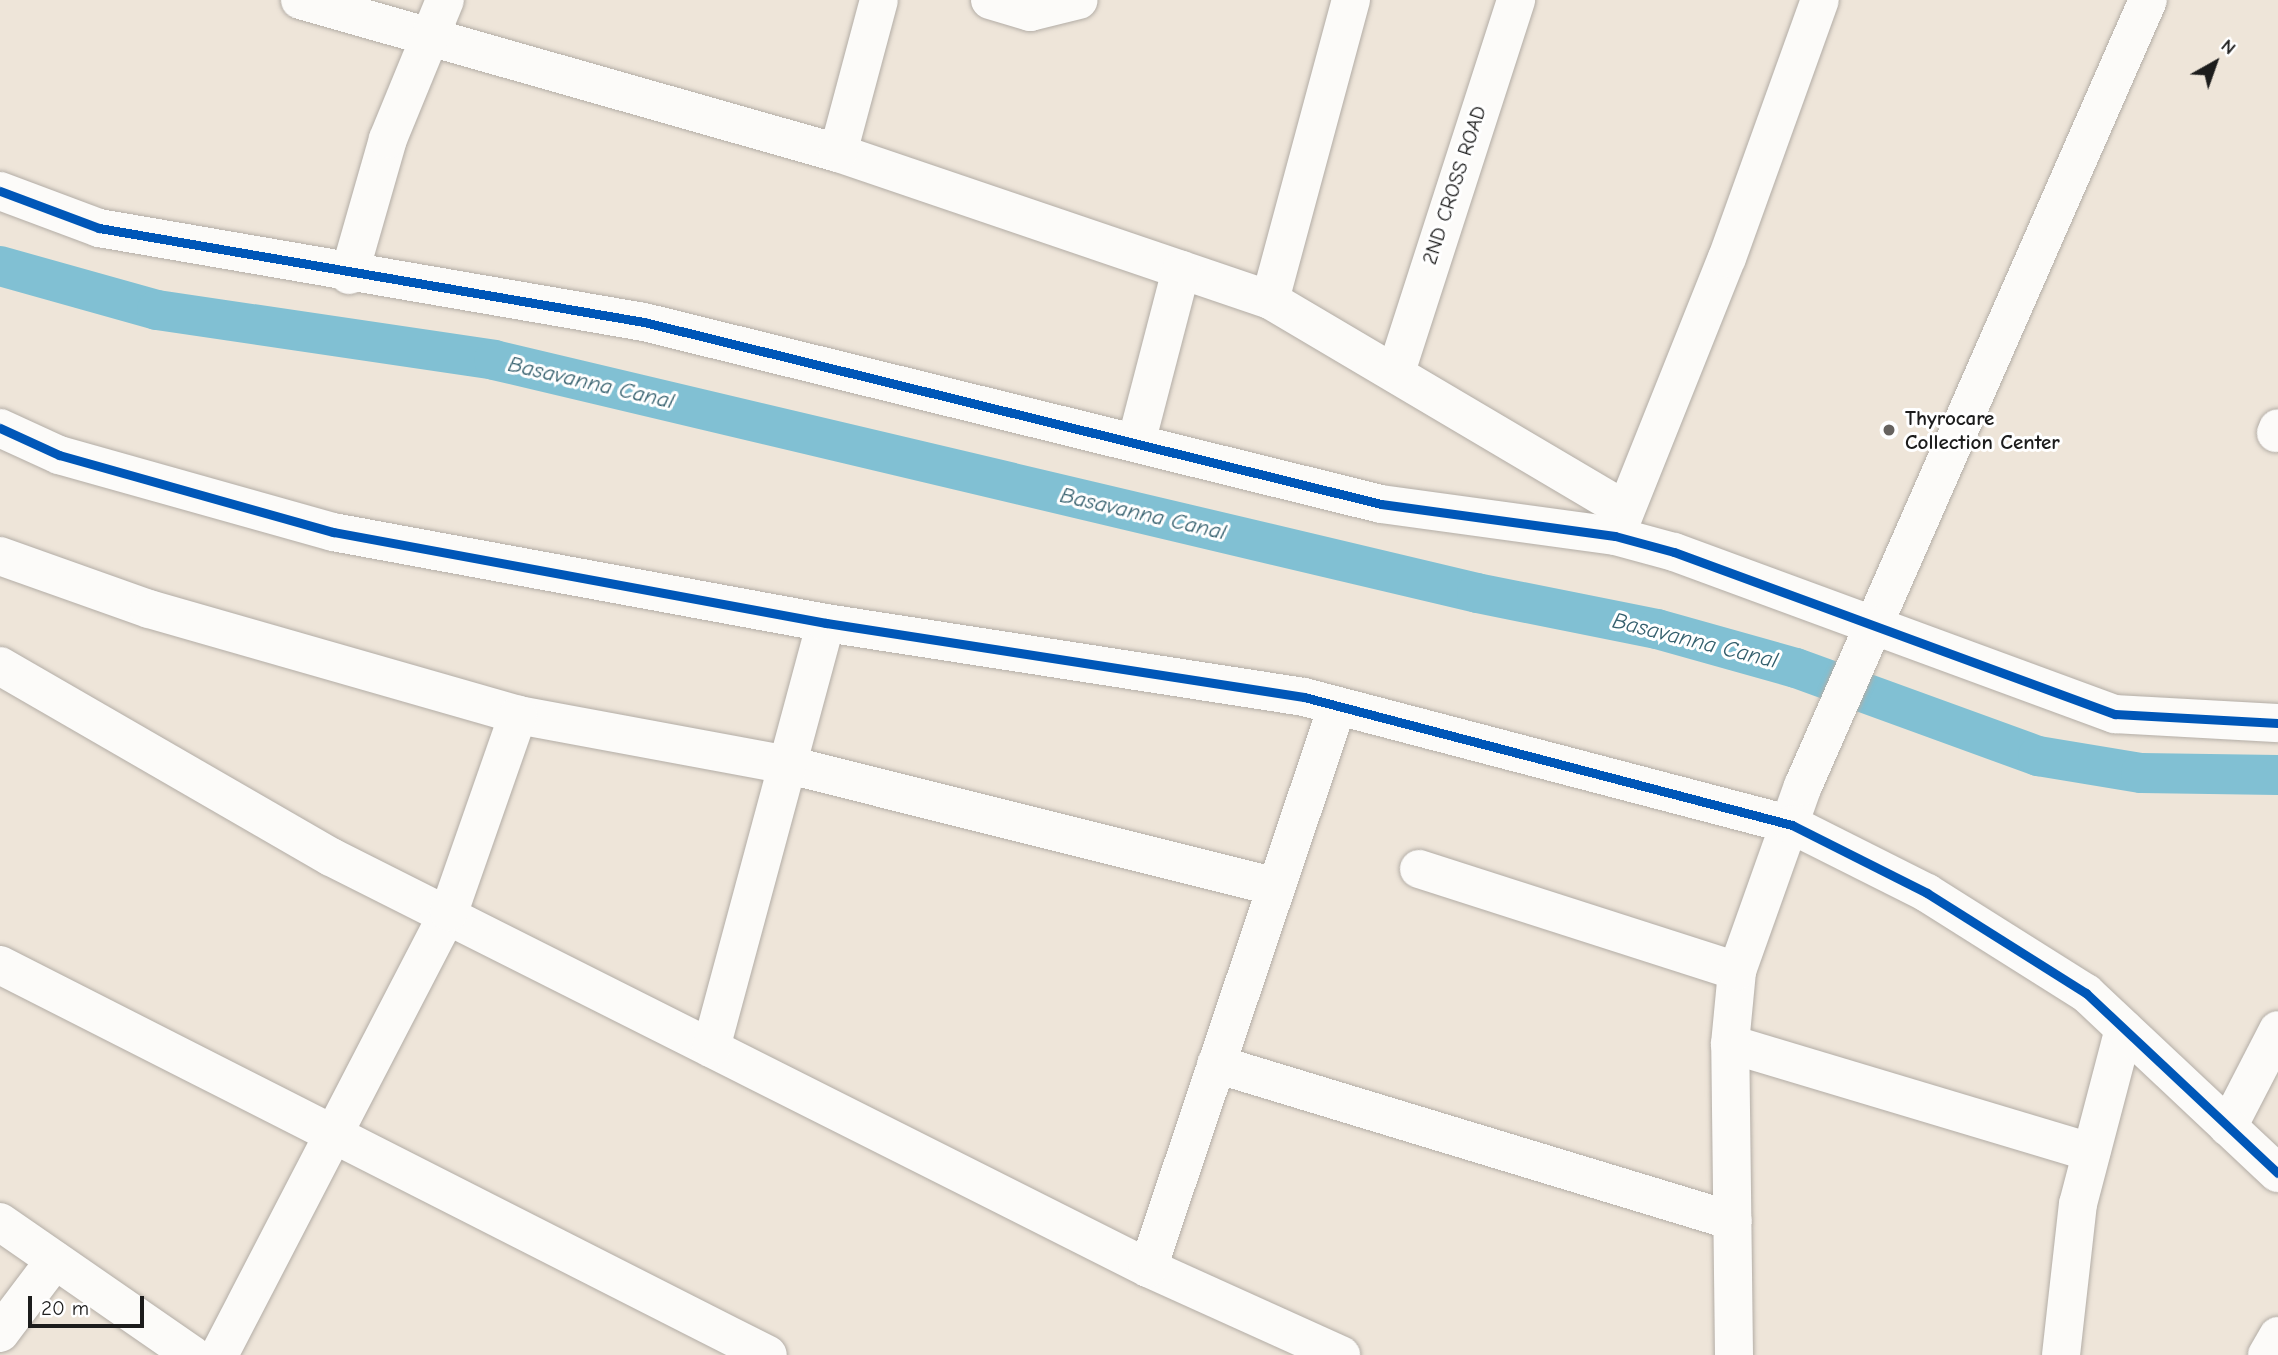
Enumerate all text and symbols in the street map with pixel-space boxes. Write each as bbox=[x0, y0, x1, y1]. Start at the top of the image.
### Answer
north arrow bbox=[2180, 28, 2250, 98]
text: N bbox=[2217, 34, 2240, 59]
street label: 2ND CROSS ROAD bbox=[1416, 102, 1492, 268]
water label: Basavanna Canal bbox=[505, 350, 677, 416]
place label: Thyrocare Collection Center bbox=[1905, 405, 2060, 455]
marker: Thyrocare Collection Center bbox=[1879, 420, 1899, 440]
water label: Basavanna Canal bbox=[1057, 481, 1229, 547]
water label: Basavanna Canal bbox=[1609, 607, 1781, 675]
scale bar bbox=[32, 1282, 147, 1326]
text: 20 m bbox=[41, 1296, 89, 1320]

